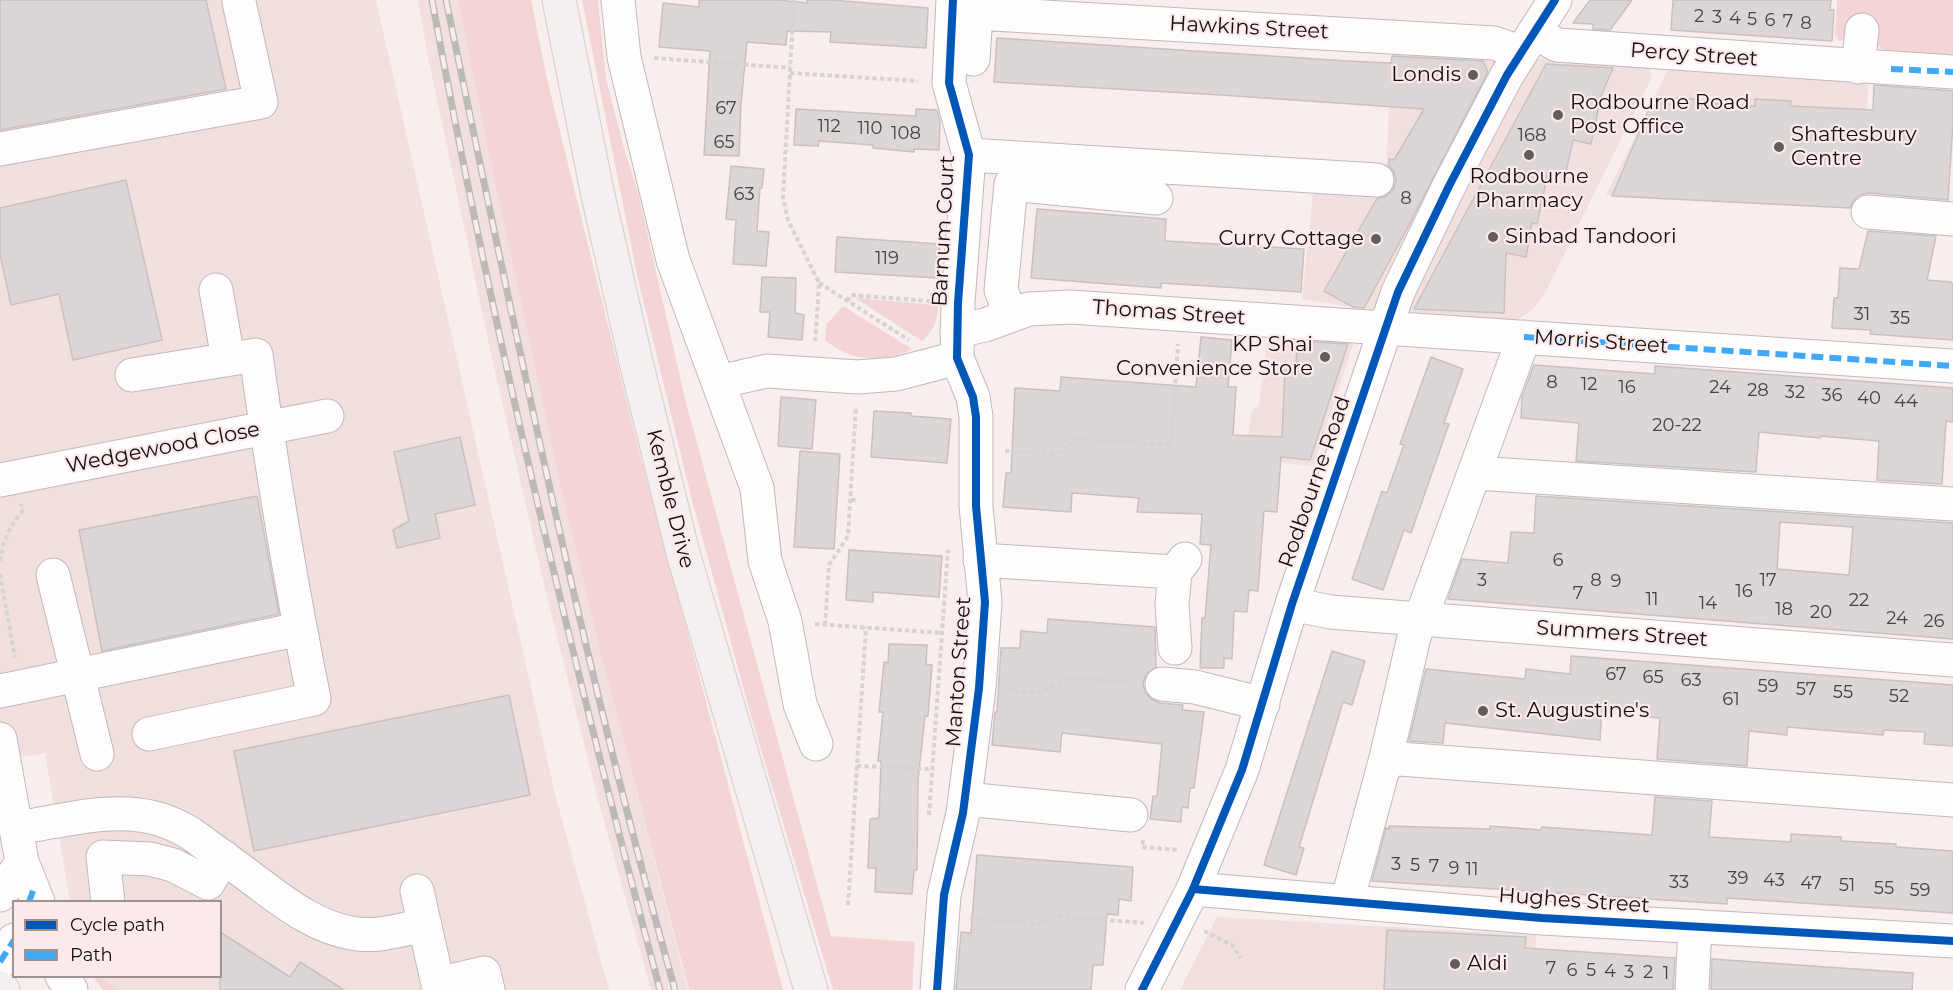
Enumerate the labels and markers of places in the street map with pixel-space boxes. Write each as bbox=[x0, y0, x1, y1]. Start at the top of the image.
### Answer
place label: Londis bbox=[1391, 62, 1461, 88]
marker: Londis bbox=[1466, 68, 1480, 82]
place label: Rodbourne Road Post Office bbox=[1570, 90, 1750, 140]
marker: Rodbourne Road Post Office bbox=[1551, 108, 1565, 122]
place label: Shaftesbury Centre bbox=[1791, 122, 1917, 172]
marker: Shaftesbury Centre bbox=[1772, 140, 1786, 154]
marker: Rodbourne Pharmacy bbox=[1522, 148, 1536, 162]
place label: Rodbourne Pharmacy bbox=[1469, 164, 1589, 214]
place label: Sinbad Tandoori bbox=[1505, 224, 1677, 250]
place label: Curry Cottage bbox=[1219, 226, 1364, 252]
marker: Sinbad Tandoori bbox=[1486, 230, 1500, 244]
marker: Curry Cottage bbox=[1369, 232, 1383, 246]
place label: KP Shai Convenience Store bbox=[1116, 332, 1313, 382]
marker: KP Shai Convenience Store bbox=[1318, 350, 1332, 364]
place label: St. Augustine's bbox=[1495, 698, 1649, 724]
marker: St. Augustine's bbox=[1476, 704, 1490, 718]
place label: Aldi bbox=[1467, 951, 1508, 977]
marker: Aldi bbox=[1448, 957, 1462, 971]

